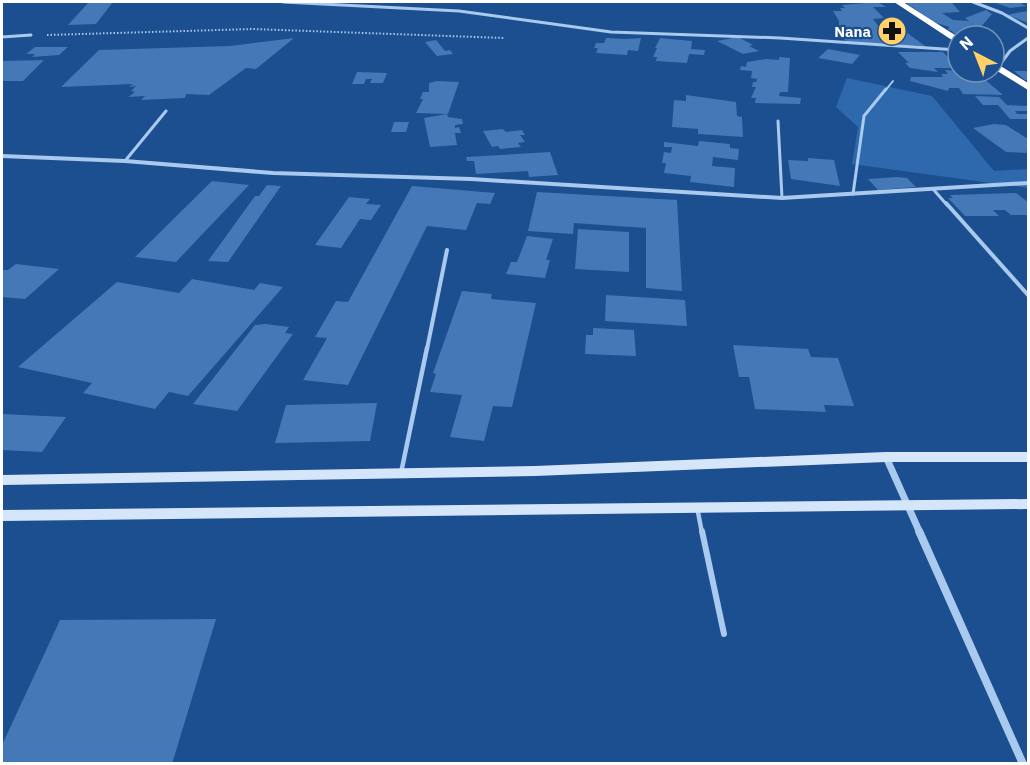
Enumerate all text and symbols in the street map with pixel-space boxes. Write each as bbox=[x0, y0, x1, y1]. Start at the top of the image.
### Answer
pharmacy icon: Nana bbox=[876, 15, 908, 47]
place label: Nana bbox=[834, 22, 871, 41]
north arrow bbox=[946, 24, 1006, 84]
text: N bbox=[955, 32, 977, 54]

